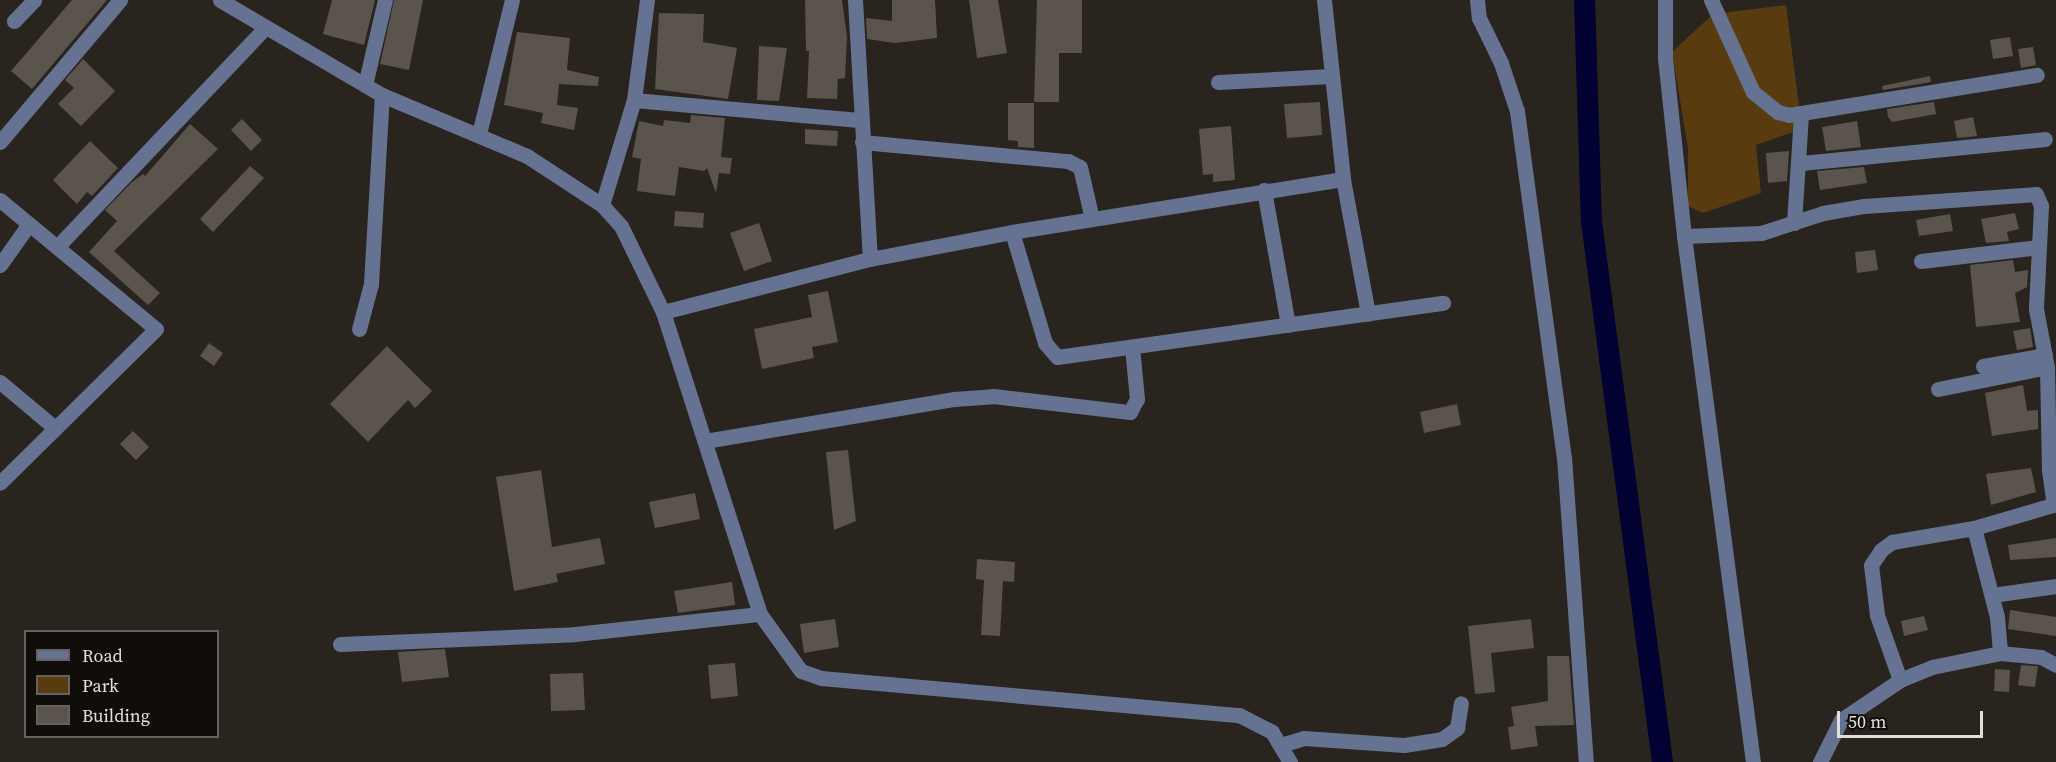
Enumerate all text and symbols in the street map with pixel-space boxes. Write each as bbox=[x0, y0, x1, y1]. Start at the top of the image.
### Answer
legend bbox=[24, 630, 219, 738]
text: Road bbox=[82, 643, 123, 668]
text: Park bbox=[82, 673, 119, 698]
scale bar bbox=[1840, 699, 1986, 737]
text: Building bbox=[82, 703, 150, 728]
text: 50 m bbox=[1848, 709, 1886, 734]

